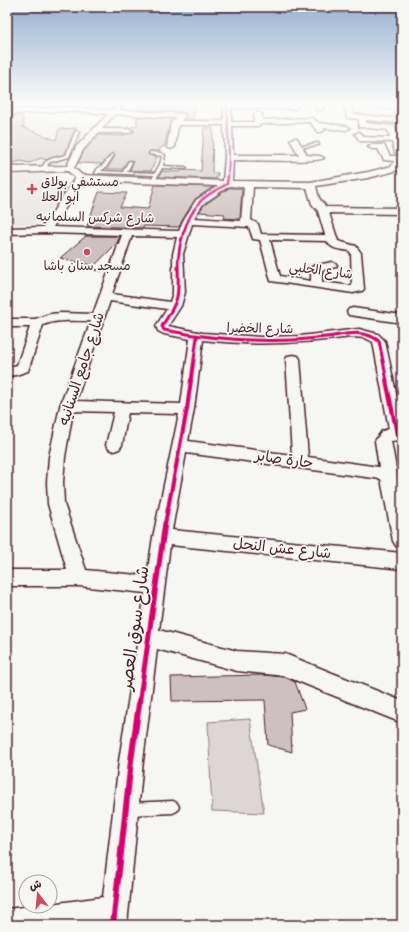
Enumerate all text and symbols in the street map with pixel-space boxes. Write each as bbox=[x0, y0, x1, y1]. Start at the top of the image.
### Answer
place label: مستشفي بولاق ابو العلا bbox=[41, 174, 119, 206]
marker: مستشفي بولاق ابو العلا bbox=[26, 183, 38, 195]
street label: شارع شركس السلمانيه bbox=[36, 208, 154, 228]
marker: مسجد سنان باشا bbox=[82, 247, 92, 257]
place label: مسجد سنان باشا bbox=[43, 258, 131, 275]
street label: شارع الحلبي bbox=[288, 259, 354, 285]
street label: شارع جامع السنانيه bbox=[54, 310, 110, 428]
street label: شارع الخضرا bbox=[226, 320, 294, 338]
street label: حارة صابر bbox=[251, 446, 315, 474]
street label: شارع عش النحل bbox=[232, 534, 332, 564]
street label: شارع سوق العصر bbox=[114, 564, 156, 694]
north arrow bbox=[18, 874, 58, 914]
text: ش bbox=[28, 877, 43, 894]

